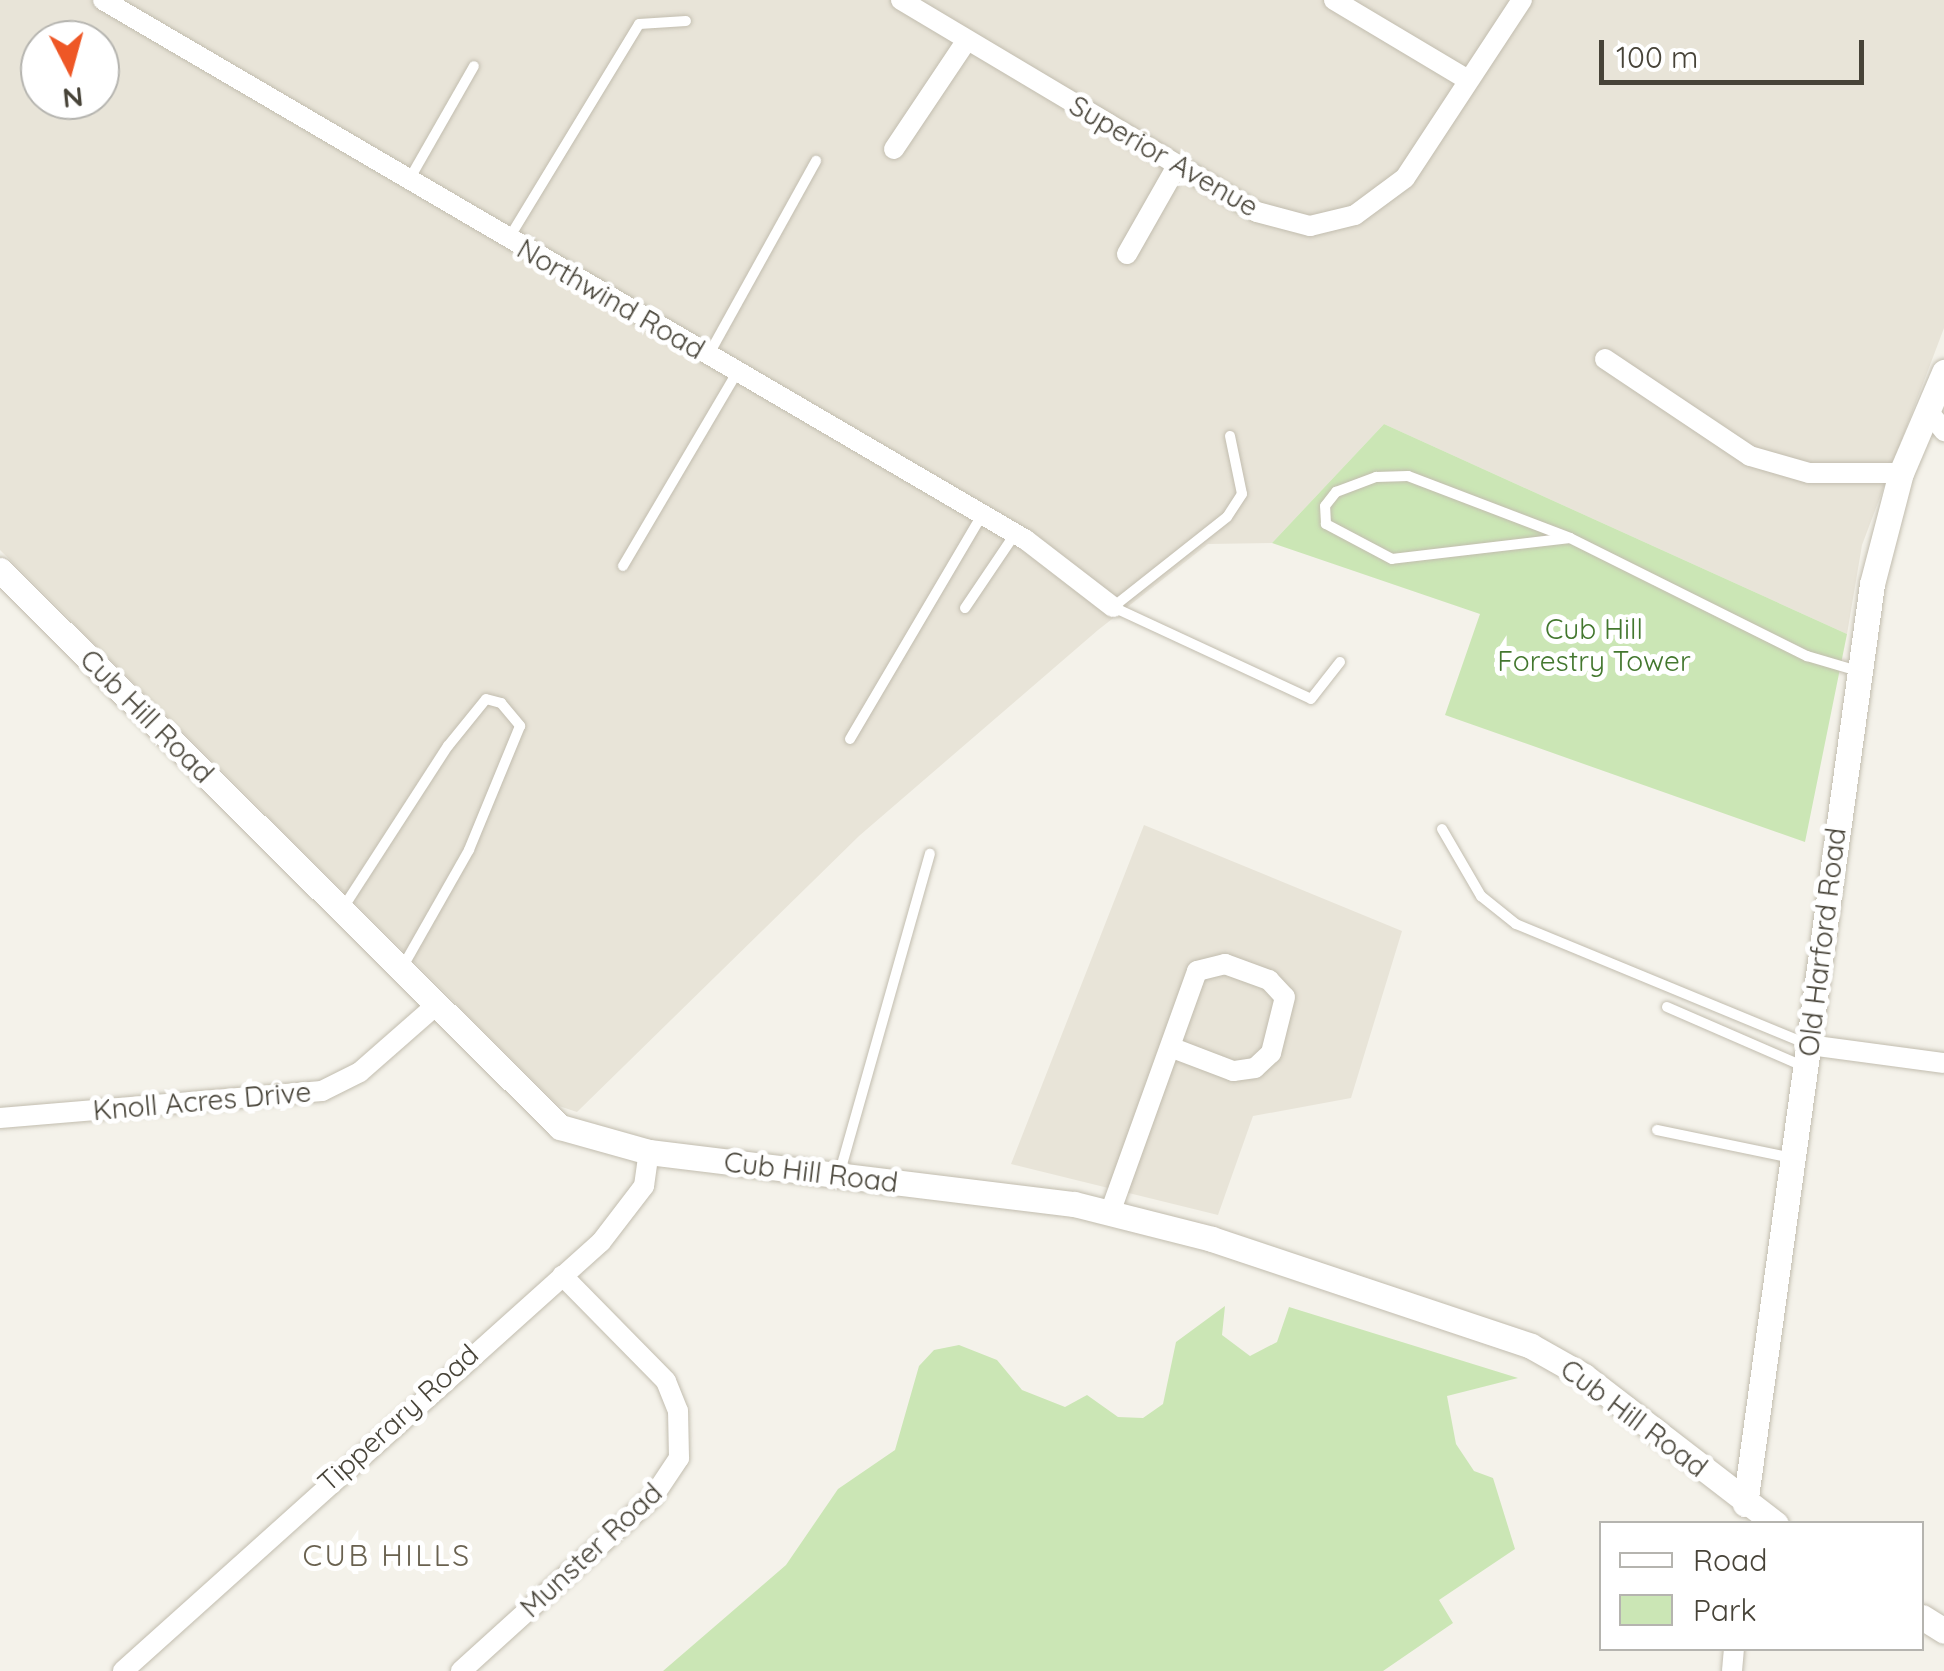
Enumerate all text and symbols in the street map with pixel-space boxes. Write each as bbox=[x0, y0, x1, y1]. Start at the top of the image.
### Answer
north arrow bbox=[20, 20, 120, 120]
scale bar bbox=[1604, 20, 1869, 82]
text: 100 m bbox=[1616, 38, 1698, 76]
text: N bbox=[61, 80, 85, 117]
street label: Superior Avenue bbox=[1064, 88, 1264, 224]
street label: Northwind Road bbox=[511, 232, 711, 366]
park label: Cub Hill Forestry Tower bbox=[1497, 612, 1691, 678]
street label: Cub Hill Road bbox=[73, 642, 221, 790]
street label: Old Harford Road bbox=[1791, 826, 1853, 1058]
street label: Knoll Acres Drive bbox=[91, 1075, 313, 1127]
street label: Cub Hill Road bbox=[722, 1145, 900, 1199]
street label: Tipperary Road bbox=[311, 1337, 485, 1499]
street label: Cub Hill Road bbox=[1554, 1352, 1714, 1484]
street label: Munster Road bbox=[513, 1476, 669, 1624]
legend bbox=[1599, 1521, 1924, 1651]
district label: CUB HILLS bbox=[302, 1537, 472, 1573]
text: Road bbox=[1693, 1541, 1767, 1579]
text: Park bbox=[1693, 1591, 1757, 1629]

